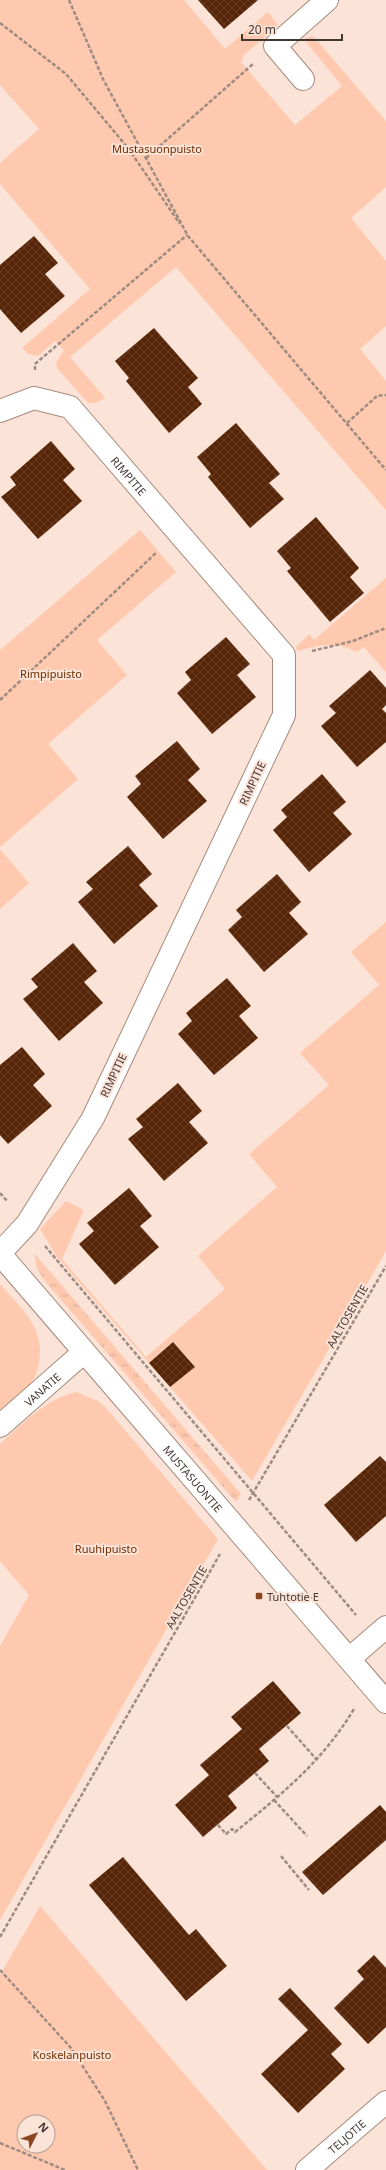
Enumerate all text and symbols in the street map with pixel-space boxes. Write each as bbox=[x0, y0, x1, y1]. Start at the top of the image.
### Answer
scale bar bbox=[242, 16, 342, 42]
text: 20 m bbox=[248, 21, 276, 38]
park label: Mustasuonpuisto bbox=[112, 141, 202, 156]
street label: RIMPITIE bbox=[108, 453, 150, 498]
park label: Rimpipuisto bbox=[20, 666, 82, 681]
street label: RIMPITIE bbox=[235, 759, 269, 807]
street label: RIMPITIE bbox=[96, 1051, 130, 1099]
street label: AALTOSENTIE bbox=[323, 1282, 371, 1350]
street label: VANATIE bbox=[21, 1369, 63, 1409]
street label: MUSTASUONTIE bbox=[160, 1442, 226, 1515]
park label: Ruuhipuisto bbox=[75, 1541, 138, 1556]
street label: AALTOSENTIE bbox=[162, 1563, 210, 1631]
place label: Tuhtotie E bbox=[267, 1589, 319, 1604]
marker: Tuhtotie E bbox=[254, 1591, 264, 1601]
park label: Koskelanpuisto bbox=[33, 2047, 112, 2062]
north arrow bbox=[16, 2114, 56, 2154]
street label: TELJOTIE bbox=[324, 2116, 368, 2157]
text: N bbox=[35, 2119, 52, 2135]

